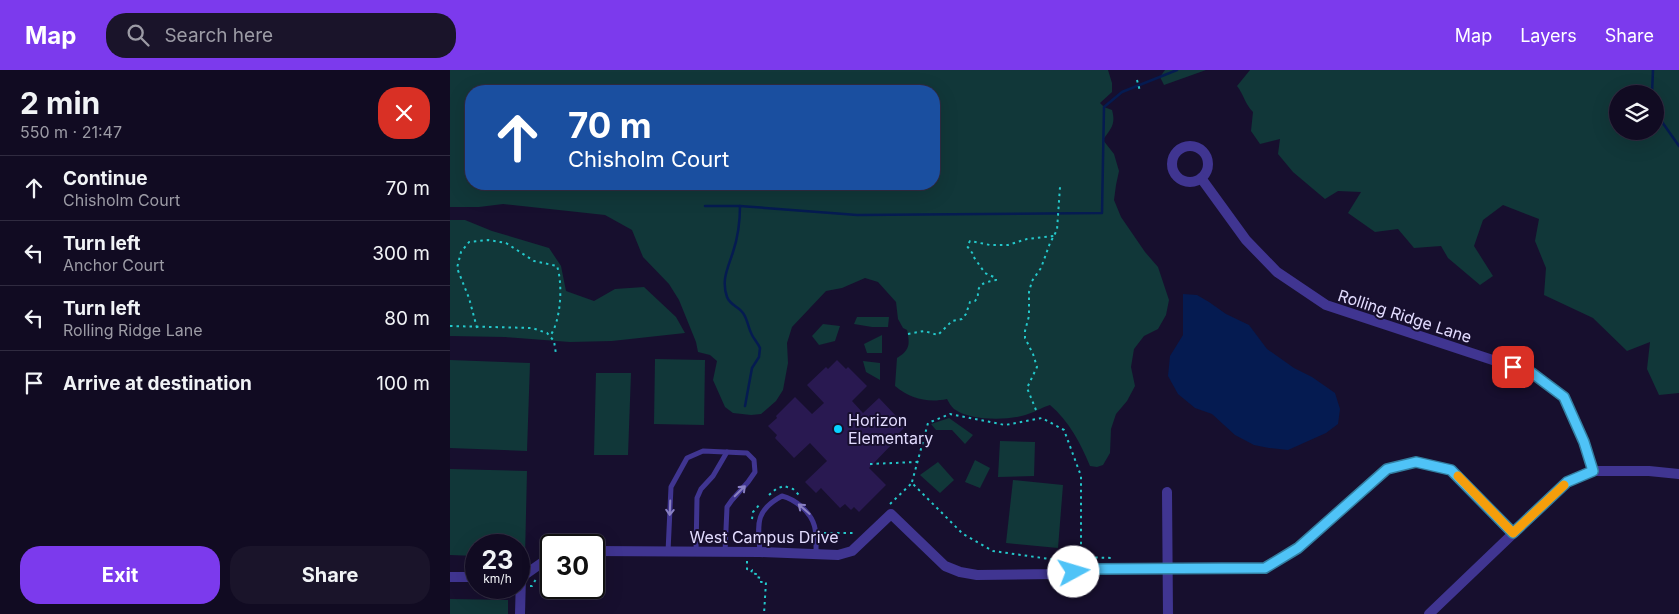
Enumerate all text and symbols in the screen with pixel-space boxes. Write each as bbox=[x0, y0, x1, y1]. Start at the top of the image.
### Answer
search box bbox=[106, 13, 456, 58]
text: Map bbox=[25, 21, 76, 50]
icon: search bbox=[124, 21, 152, 49]
text: Search here bbox=[164, 24, 273, 47]
text: Map bbox=[1455, 25, 1492, 46]
text: Layers bbox=[1520, 25, 1577, 46]
text: Share bbox=[1605, 25, 1654, 46]
text: 2 min bbox=[20, 85, 100, 121]
map controls bbox=[1609, 85, 1664, 140]
button: layers bbox=[1609, 85, 1664, 140]
button: close bbox=[378, 87, 430, 139]
text: 70 m bbox=[568, 104, 652, 146]
icon: ahead bbox=[485, 105, 550, 170]
text: 550 m · 21:47 bbox=[20, 122, 122, 142]
text: Chisholm Court bbox=[568, 146, 729, 172]
text: Continue bbox=[63, 167, 148, 190]
icon: ahead bbox=[20, 174, 48, 202]
text: 70 m bbox=[386, 177, 430, 200]
text: Chisholm Court bbox=[63, 190, 180, 210]
text: Turn left bbox=[63, 232, 141, 255]
icon: left bbox=[20, 239, 48, 267]
text: 300 m bbox=[372, 242, 430, 265]
text: Anchor Court bbox=[63, 255, 164, 275]
street label: Rolling Ridge Lane bbox=[1336, 285, 1474, 347]
text: Turn left bbox=[63, 297, 141, 320]
icon: left bbox=[20, 304, 48, 332]
text: 80 m bbox=[384, 307, 430, 330]
text: Rolling Ridge Lane bbox=[63, 320, 202, 340]
pin bbox=[1492, 346, 1534, 388]
icon: arrive bbox=[1499, 353, 1527, 381]
icon: arrive bbox=[20, 369, 48, 397]
text: Arrive at destination bbox=[63, 372, 252, 395]
text: 100 m bbox=[376, 372, 430, 395]
place label: Horizon Elementary bbox=[848, 410, 933, 448]
marker: Horizon Elementary bbox=[832, 423, 844, 435]
one-way arrow bbox=[734, 485, 746, 497]
one-way arrow bbox=[665, 500, 674, 516]
one-way arrow bbox=[798, 504, 811, 515]
street label: West Campus Drive bbox=[689, 527, 839, 547]
speed limit sign: 30 bbox=[540, 534, 605, 599]
text: 23 bbox=[482, 545, 513, 575]
position arrow bbox=[1047, 545, 1099, 597]
button: Exit bbox=[20, 546, 220, 604]
button: Share bbox=[230, 546, 430, 604]
text: km/h bbox=[483, 571, 512, 586]

